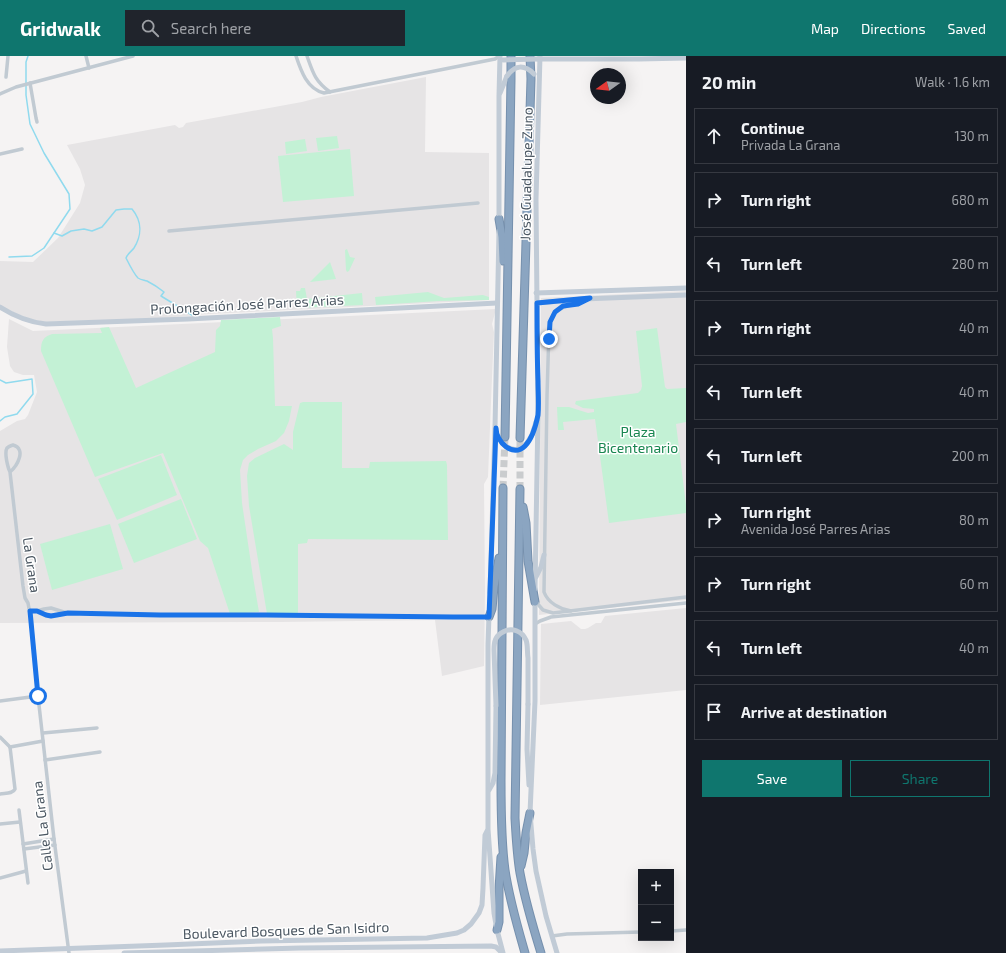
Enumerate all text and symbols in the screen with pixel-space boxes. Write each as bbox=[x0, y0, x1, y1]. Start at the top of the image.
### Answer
search box bbox=[125, 10, 405, 46]
text: Gridwalk bbox=[20, 17, 101, 40]
icon: search bbox=[139, 17, 161, 39]
text: Search here bbox=[171, 19, 251, 37]
text: Map bbox=[811, 20, 839, 37]
text: Directions bbox=[861, 20, 926, 37]
text: Saved bbox=[948, 20, 986, 37]
north arrow bbox=[590, 68, 626, 104]
text: 20 min bbox=[702, 72, 756, 92]
text: Walk · 1.6 km bbox=[915, 74, 990, 90]
street label: José Guadalupe Zuno bbox=[516, 107, 536, 241]
text: Continue bbox=[741, 119, 804, 137]
icon: ahead bbox=[703, 125, 725, 147]
text: 130 m bbox=[954, 128, 989, 144]
text: Privada La Grana bbox=[741, 137, 840, 153]
icon: right bbox=[703, 189, 725, 211]
text: Turn right bbox=[741, 191, 811, 209]
text: 680 m bbox=[952, 192, 989, 208]
icon: left bbox=[703, 253, 725, 275]
text: Turn left bbox=[741, 255, 802, 273]
text: 280 m bbox=[952, 256, 989, 272]
street label: Prolongación José Parres Arias bbox=[150, 290, 344, 318]
icon: right bbox=[703, 317, 725, 339]
text: Turn right bbox=[741, 319, 811, 337]
text: 40 m bbox=[959, 320, 989, 336]
route end bbox=[540, 330, 558, 348]
icon: left bbox=[703, 381, 725, 403]
text: Turn left bbox=[741, 383, 802, 401]
text: 40 m bbox=[959, 384, 989, 400]
park label: Plaza Bicentenario bbox=[598, 423, 678, 456]
icon: left bbox=[703, 445, 725, 467]
text: Turn left bbox=[741, 447, 802, 465]
text: 200 m bbox=[952, 448, 989, 464]
text: Turn right bbox=[741, 503, 811, 521]
icon: right bbox=[703, 509, 725, 531]
text: 80 m bbox=[959, 512, 989, 528]
text: Avenida José Parres Arias bbox=[741, 521, 890, 537]
street label: La Grana bbox=[20, 536, 44, 594]
icon: right bbox=[703, 573, 725, 595]
text: Turn right bbox=[741, 575, 811, 593]
text: 60 m bbox=[959, 576, 989, 592]
icon: left bbox=[703, 637, 725, 659]
text: Turn left bbox=[741, 639, 802, 657]
text: 40 m bbox=[959, 640, 989, 656]
route start bbox=[29, 687, 47, 705]
icon: arrive bbox=[703, 701, 725, 723]
text: Arrive at destination bbox=[741, 703, 887, 721]
button: Save bbox=[702, 760, 842, 797]
button: Share bbox=[850, 760, 990, 797]
street label: Calle La Grana bbox=[28, 780, 56, 872]
map controls bbox=[638, 869, 674, 941]
button: + bbox=[638, 869, 674, 905]
button: − bbox=[638, 905, 674, 941]
street label: Boulevard Bosques de San Isidro bbox=[183, 918, 390, 942]

